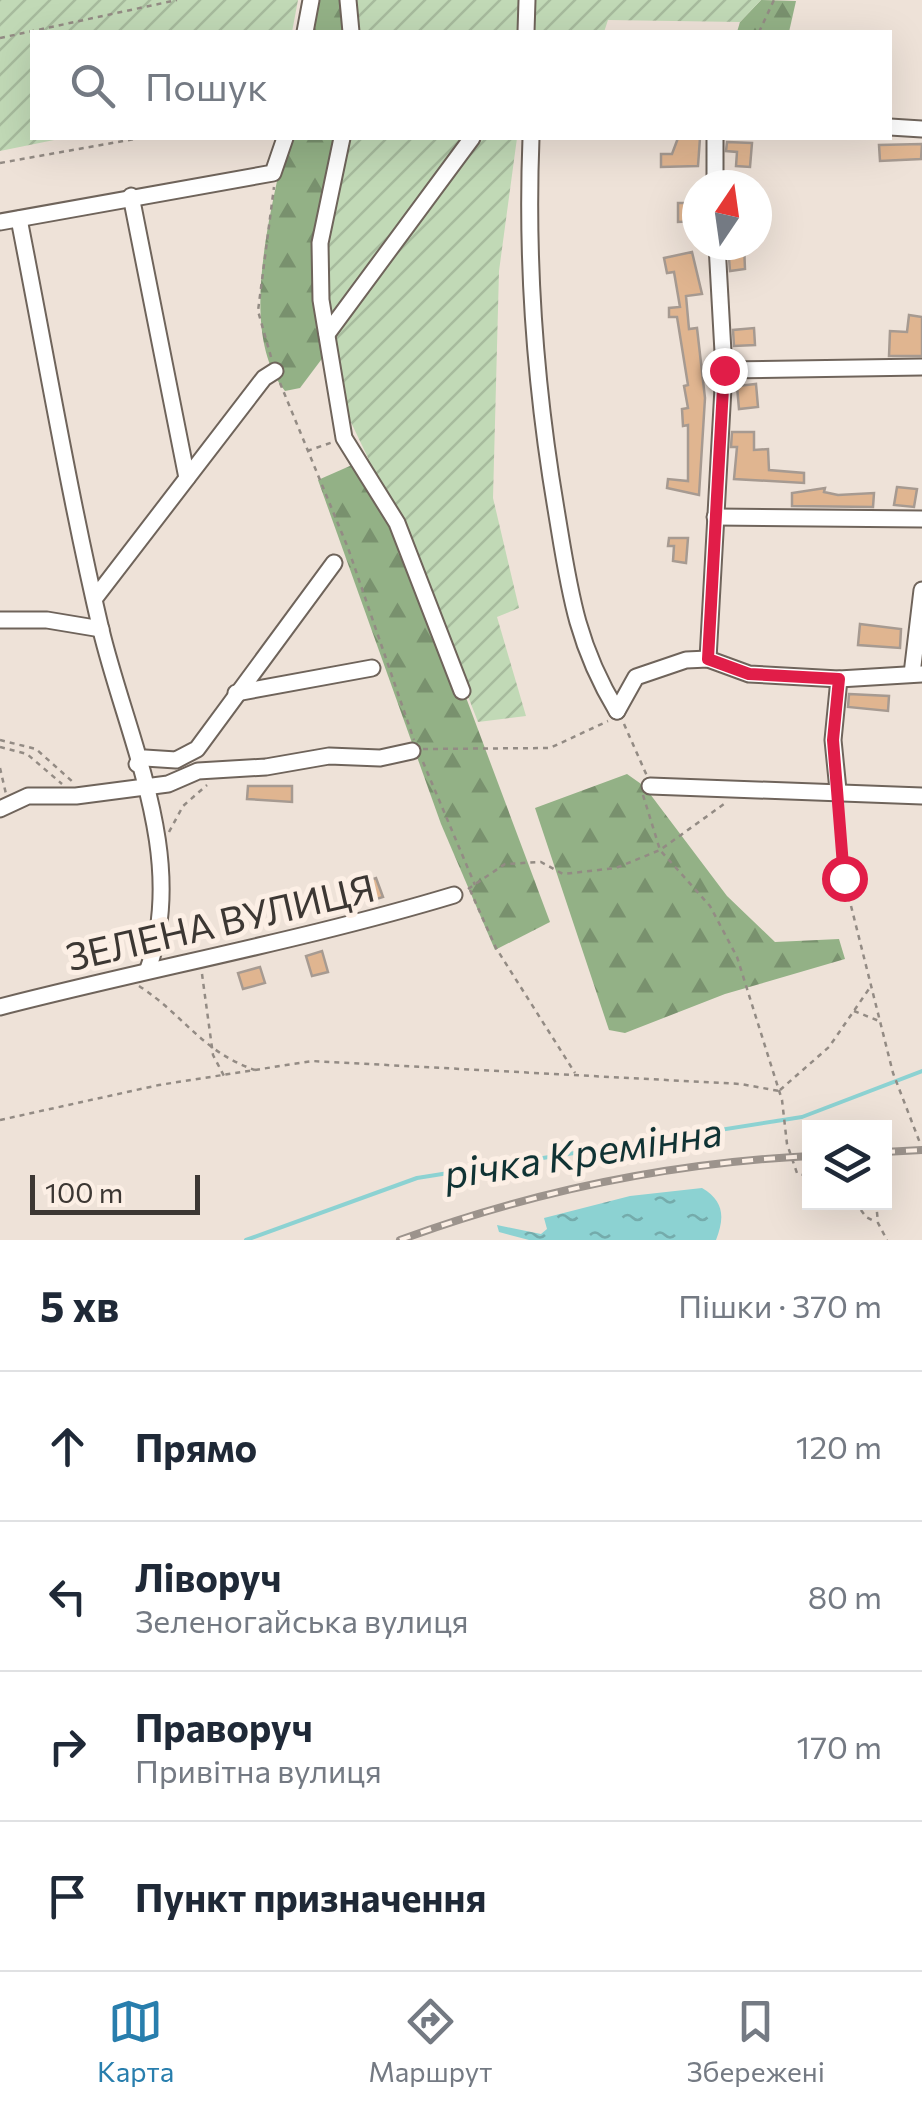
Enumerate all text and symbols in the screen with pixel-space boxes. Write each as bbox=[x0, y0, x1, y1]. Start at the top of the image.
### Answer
search box bbox=[30, 30, 892, 140]
icon: search bbox=[65, 58, 120, 113]
text: Пошук bbox=[145, 62, 268, 109]
north arrow bbox=[682, 170, 772, 260]
route end bbox=[702, 348, 748, 394]
route start bbox=[822, 856, 868, 902]
street label: ЗЕЛЕНА ВУЛИЦЯ bbox=[61, 863, 379, 979]
water label: річка Кремінна bbox=[439, 1105, 726, 1197]
map controls bbox=[802, 1120, 892, 1210]
button: layers bbox=[802, 1120, 892, 1210]
scale bar bbox=[30, 1170, 200, 1214]
text: 100 m bbox=[45, 1175, 123, 1209]
text: 5 хв bbox=[40, 1279, 119, 1331]
text: Пішки · 370 m bbox=[678, 1285, 882, 1325]
icon: ahead bbox=[40, 1419, 95, 1474]
text: Прямо bbox=[135, 1423, 257, 1470]
text: 120 m bbox=[796, 1426, 882, 1466]
text: Ліворуч bbox=[135, 1553, 282, 1600]
icon: left bbox=[40, 1569, 95, 1624]
text: 80 m bbox=[808, 1576, 882, 1616]
text: Зеленогайська вулиця bbox=[135, 1600, 469, 1640]
text: Праворуч bbox=[135, 1703, 313, 1750]
icon: right bbox=[40, 1719, 95, 1774]
text: 170 m bbox=[797, 1726, 882, 1766]
text: Привітна вулиця bbox=[135, 1750, 382, 1790]
icon: arrive bbox=[40, 1869, 95, 1924]
text: Пункт призначення bbox=[135, 1873, 486, 1920]
tab: Карта bbox=[97, 1994, 174, 2088]
tab: Маршрут bbox=[368, 1994, 493, 2088]
tab: Збережені bbox=[687, 1994, 825, 2088]

